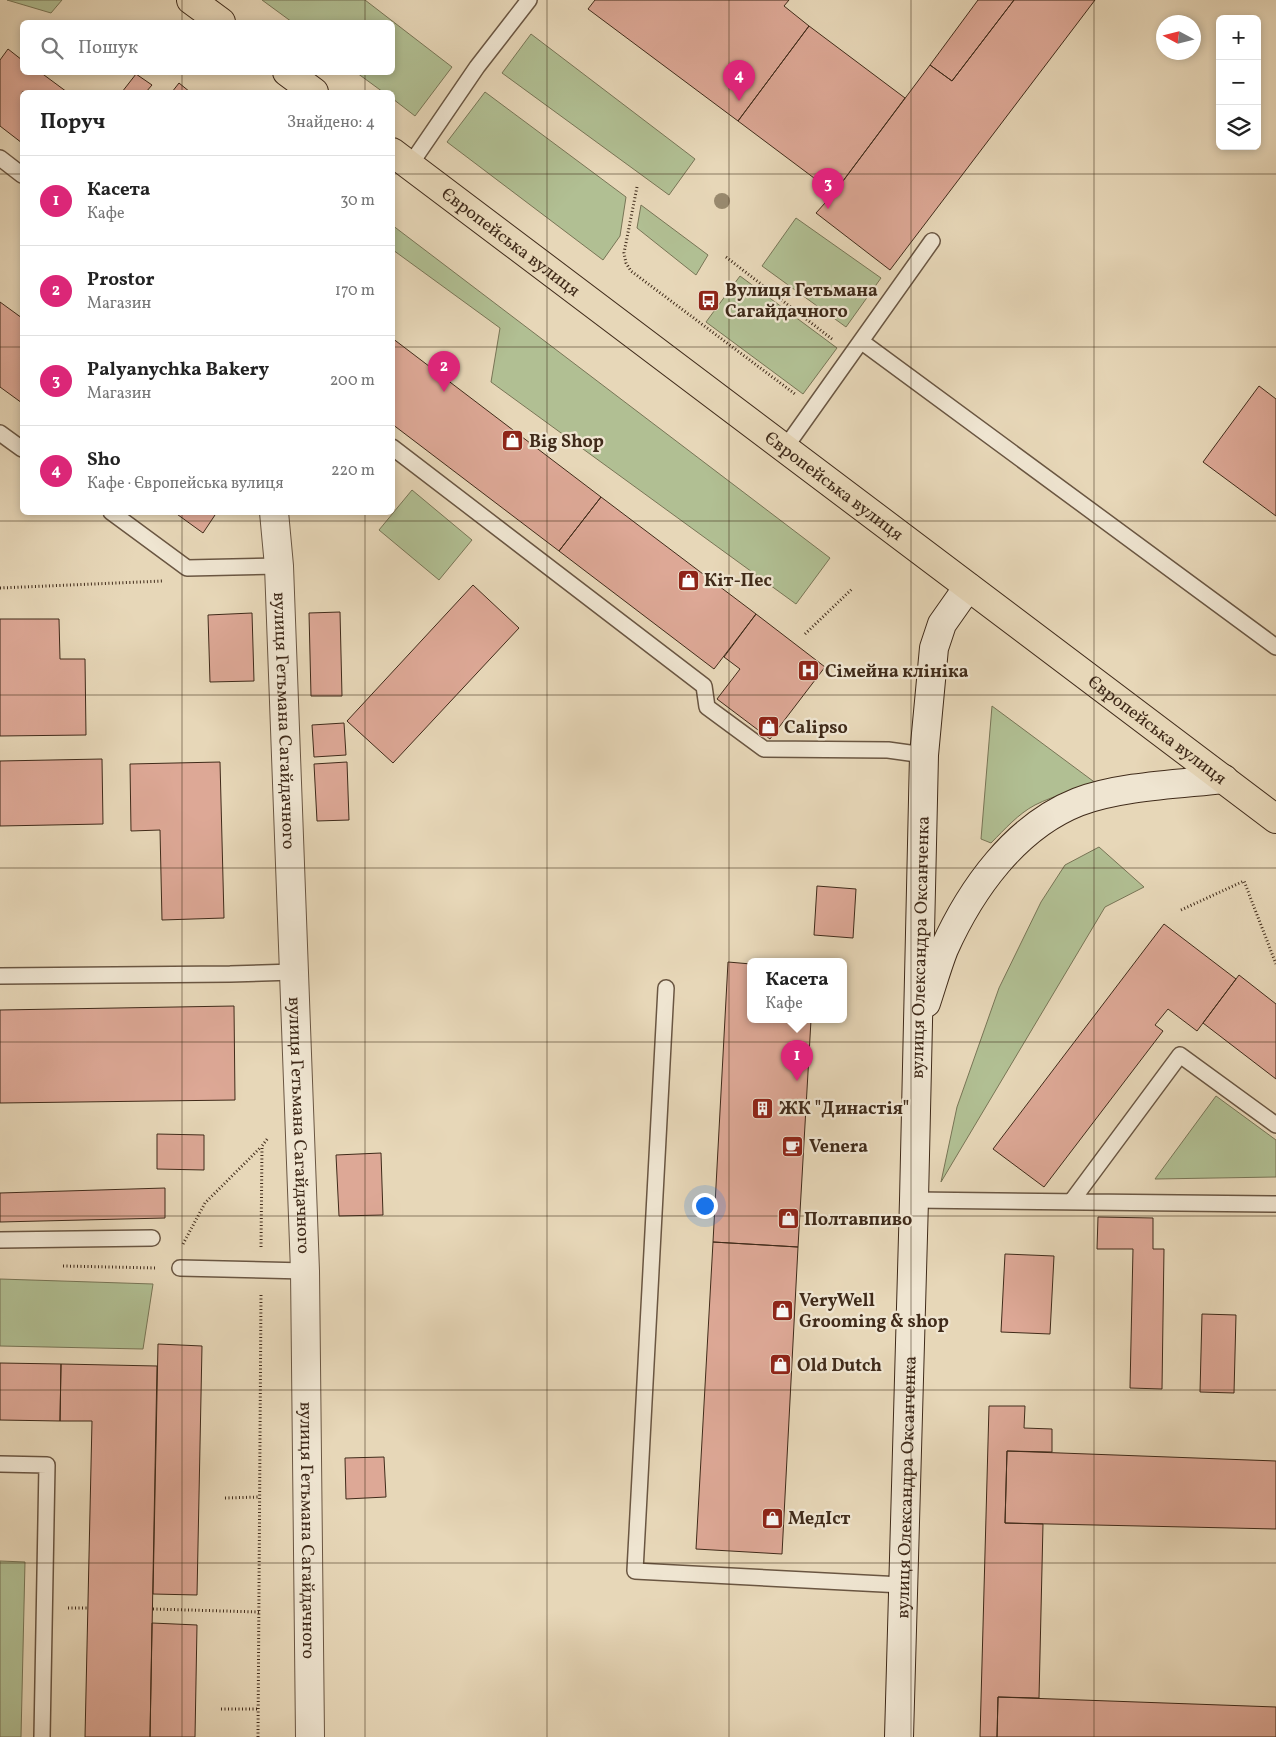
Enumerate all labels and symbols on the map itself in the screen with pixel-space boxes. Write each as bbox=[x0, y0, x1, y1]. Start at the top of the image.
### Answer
north arrow bbox=[1156, 15, 1201, 60]
pin: 4 bbox=[723, 60, 755, 101]
pin: 3 bbox=[812, 168, 844, 209]
street label: Європейська вулиця bbox=[435, 182, 585, 304]
place label: Вулиця Гетьмана Сагайдачного bbox=[725, 279, 878, 325]
bus stop icon: Вулиця Гетьмана Сагайдачного bbox=[697, 288, 721, 312]
pin: 2 bbox=[428, 351, 460, 392]
street label: Європейська вулиця bbox=[759, 426, 908, 547]
shop icon: Big Shop bbox=[501, 429, 525, 453]
place label: Big Shop bbox=[529, 430, 604, 455]
shop icon: Кіт-Пес bbox=[676, 568, 700, 592]
place label: Кіт-Пес bbox=[704, 569, 772, 594]
street label: вулиця Гетьмана Сагайдачного bbox=[266, 592, 300, 850]
hospital icon: Сімейна клініка bbox=[797, 659, 821, 683]
place label: Сімейна клініка bbox=[825, 660, 969, 685]
street label: Європейська вулиця bbox=[1082, 670, 1231, 791]
shop icon: Calipso bbox=[756, 715, 780, 739]
place label: Calipso bbox=[784, 716, 848, 741]
street label: вулиця Олександра Оксанченка bbox=[906, 816, 937, 1079]
street label: вулиця Гетьмана Сагайдачного bbox=[281, 996, 315, 1254]
pin: 1 bbox=[781, 1040, 813, 1081]
building icon: ЖК "Династія" bbox=[751, 1096, 775, 1120]
place label: ЖК "Династія" bbox=[779, 1097, 909, 1122]
cafe icon: Venera bbox=[781, 1134, 805, 1158]
place label: Venera bbox=[809, 1135, 868, 1160]
your location bbox=[692, 1193, 718, 1219]
shop icon: Полтавпиво bbox=[776, 1207, 800, 1231]
place label: Полтавпиво bbox=[804, 1208, 912, 1233]
place label: VeryWell Grooming & shop bbox=[799, 1289, 949, 1335]
shop icon: VeryWell Grooming & shop bbox=[771, 1298, 795, 1322]
shop icon: Old Dutch bbox=[769, 1353, 793, 1377]
place label: Old Dutch bbox=[797, 1354, 882, 1379]
street label: вулиця Олександра Оксанченка bbox=[891, 1355, 924, 1619]
street label: вулиця Гетьмана Сагайдачного bbox=[292, 1401, 320, 1659]
shop icon: МедІст bbox=[760, 1506, 784, 1530]
place label: МедІст bbox=[788, 1507, 851, 1532]

